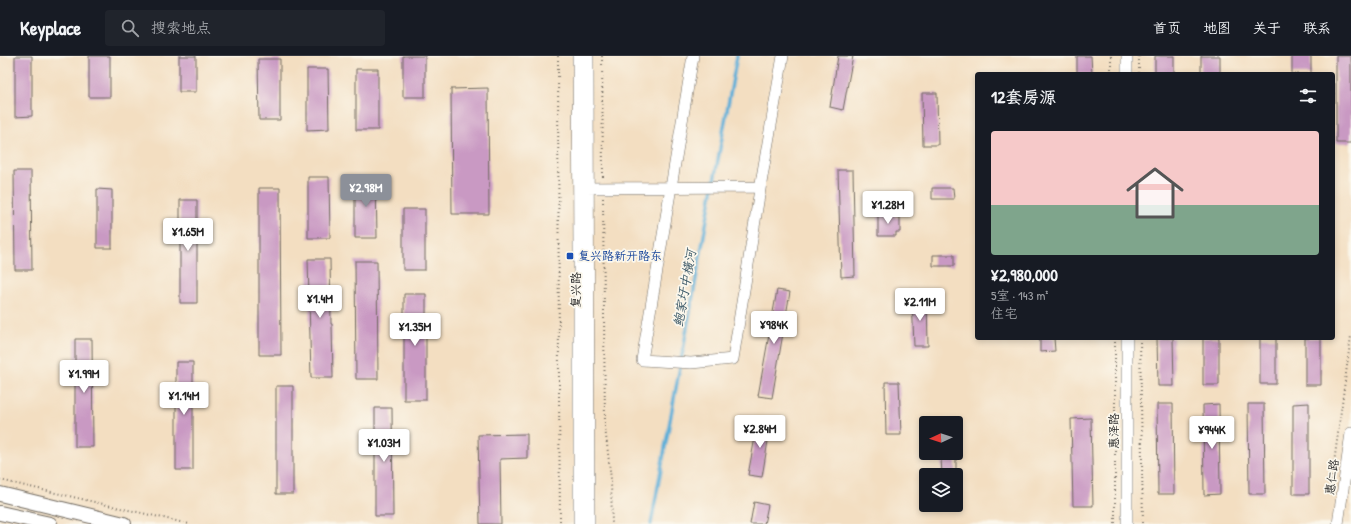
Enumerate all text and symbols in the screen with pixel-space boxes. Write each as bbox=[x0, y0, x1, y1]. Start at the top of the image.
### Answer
search box bbox=[105, 10, 385, 46]
text: Keyplace bbox=[20, 15, 81, 41]
icon: search bbox=[119, 17, 141, 39]
text: 搜索地点 bbox=[151, 17, 211, 38]
text: 首页 bbox=[1153, 18, 1181, 37]
text: 地图 bbox=[1203, 18, 1231, 37]
text: 关于 bbox=[1253, 18, 1281, 37]
text: 联系 bbox=[1303, 18, 1331, 37]
text: 12套房源 bbox=[991, 85, 1056, 108]
icon: filters bbox=[1297, 85, 1319, 107]
icon: home bbox=[1119, 157, 1191, 229]
pin: ¥2.98M bbox=[333, 174, 399, 208]
text: ¥2.98M bbox=[349, 178, 383, 196]
pin: ¥1.28M bbox=[855, 191, 921, 225]
text: ¥1.28M bbox=[872, 195, 904, 213]
pin: ¥1.65M bbox=[155, 218, 221, 252]
text: ¥1.65M bbox=[172, 222, 204, 240]
water label: 鲍家圩中横河 bbox=[668, 246, 700, 328]
place label: 复兴路新开路东 bbox=[578, 247, 662, 264]
marker: 复兴路新开路东 bbox=[565, 251, 575, 261]
text: ¥2,980,000 bbox=[991, 263, 1058, 286]
street label: 复兴路 bbox=[567, 272, 584, 308]
pin: ¥1.4M bbox=[292, 285, 348, 319]
text: 5室 · 143 m² bbox=[991, 286, 1048, 304]
pin: ¥2.11M bbox=[887, 288, 953, 322]
text: ¥1.4M bbox=[307, 289, 333, 307]
text: ¥2.11M bbox=[904, 292, 936, 310]
text: 住宅 bbox=[991, 304, 1017, 322]
pin: ¥984K bbox=[746, 311, 802, 345]
pin: ¥1.35M bbox=[382, 313, 448, 347]
text: ¥984K bbox=[760, 315, 788, 333]
text: ¥1.35M bbox=[399, 317, 431, 335]
pin: ¥1.99M bbox=[51, 360, 117, 394]
text: ¥1.99M bbox=[69, 364, 99, 382]
pin: ¥1.14M bbox=[151, 382, 217, 416]
text: ¥1.14M bbox=[169, 386, 199, 404]
street label: 惠泽路 bbox=[1105, 413, 1122, 449]
pin: ¥2.84M bbox=[727, 415, 793, 449]
north arrow bbox=[919, 416, 963, 460]
map controls bbox=[919, 416, 963, 512]
pin: ¥944K bbox=[1184, 416, 1240, 450]
text: ¥2.84M bbox=[743, 419, 777, 437]
text: ¥944K bbox=[1198, 420, 1226, 438]
pin: ¥1.03M bbox=[351, 429, 417, 463]
text: ¥1.03M bbox=[368, 433, 400, 451]
street label: 惠仁路 bbox=[1321, 458, 1342, 496]
button: layers bbox=[919, 468, 963, 512]

